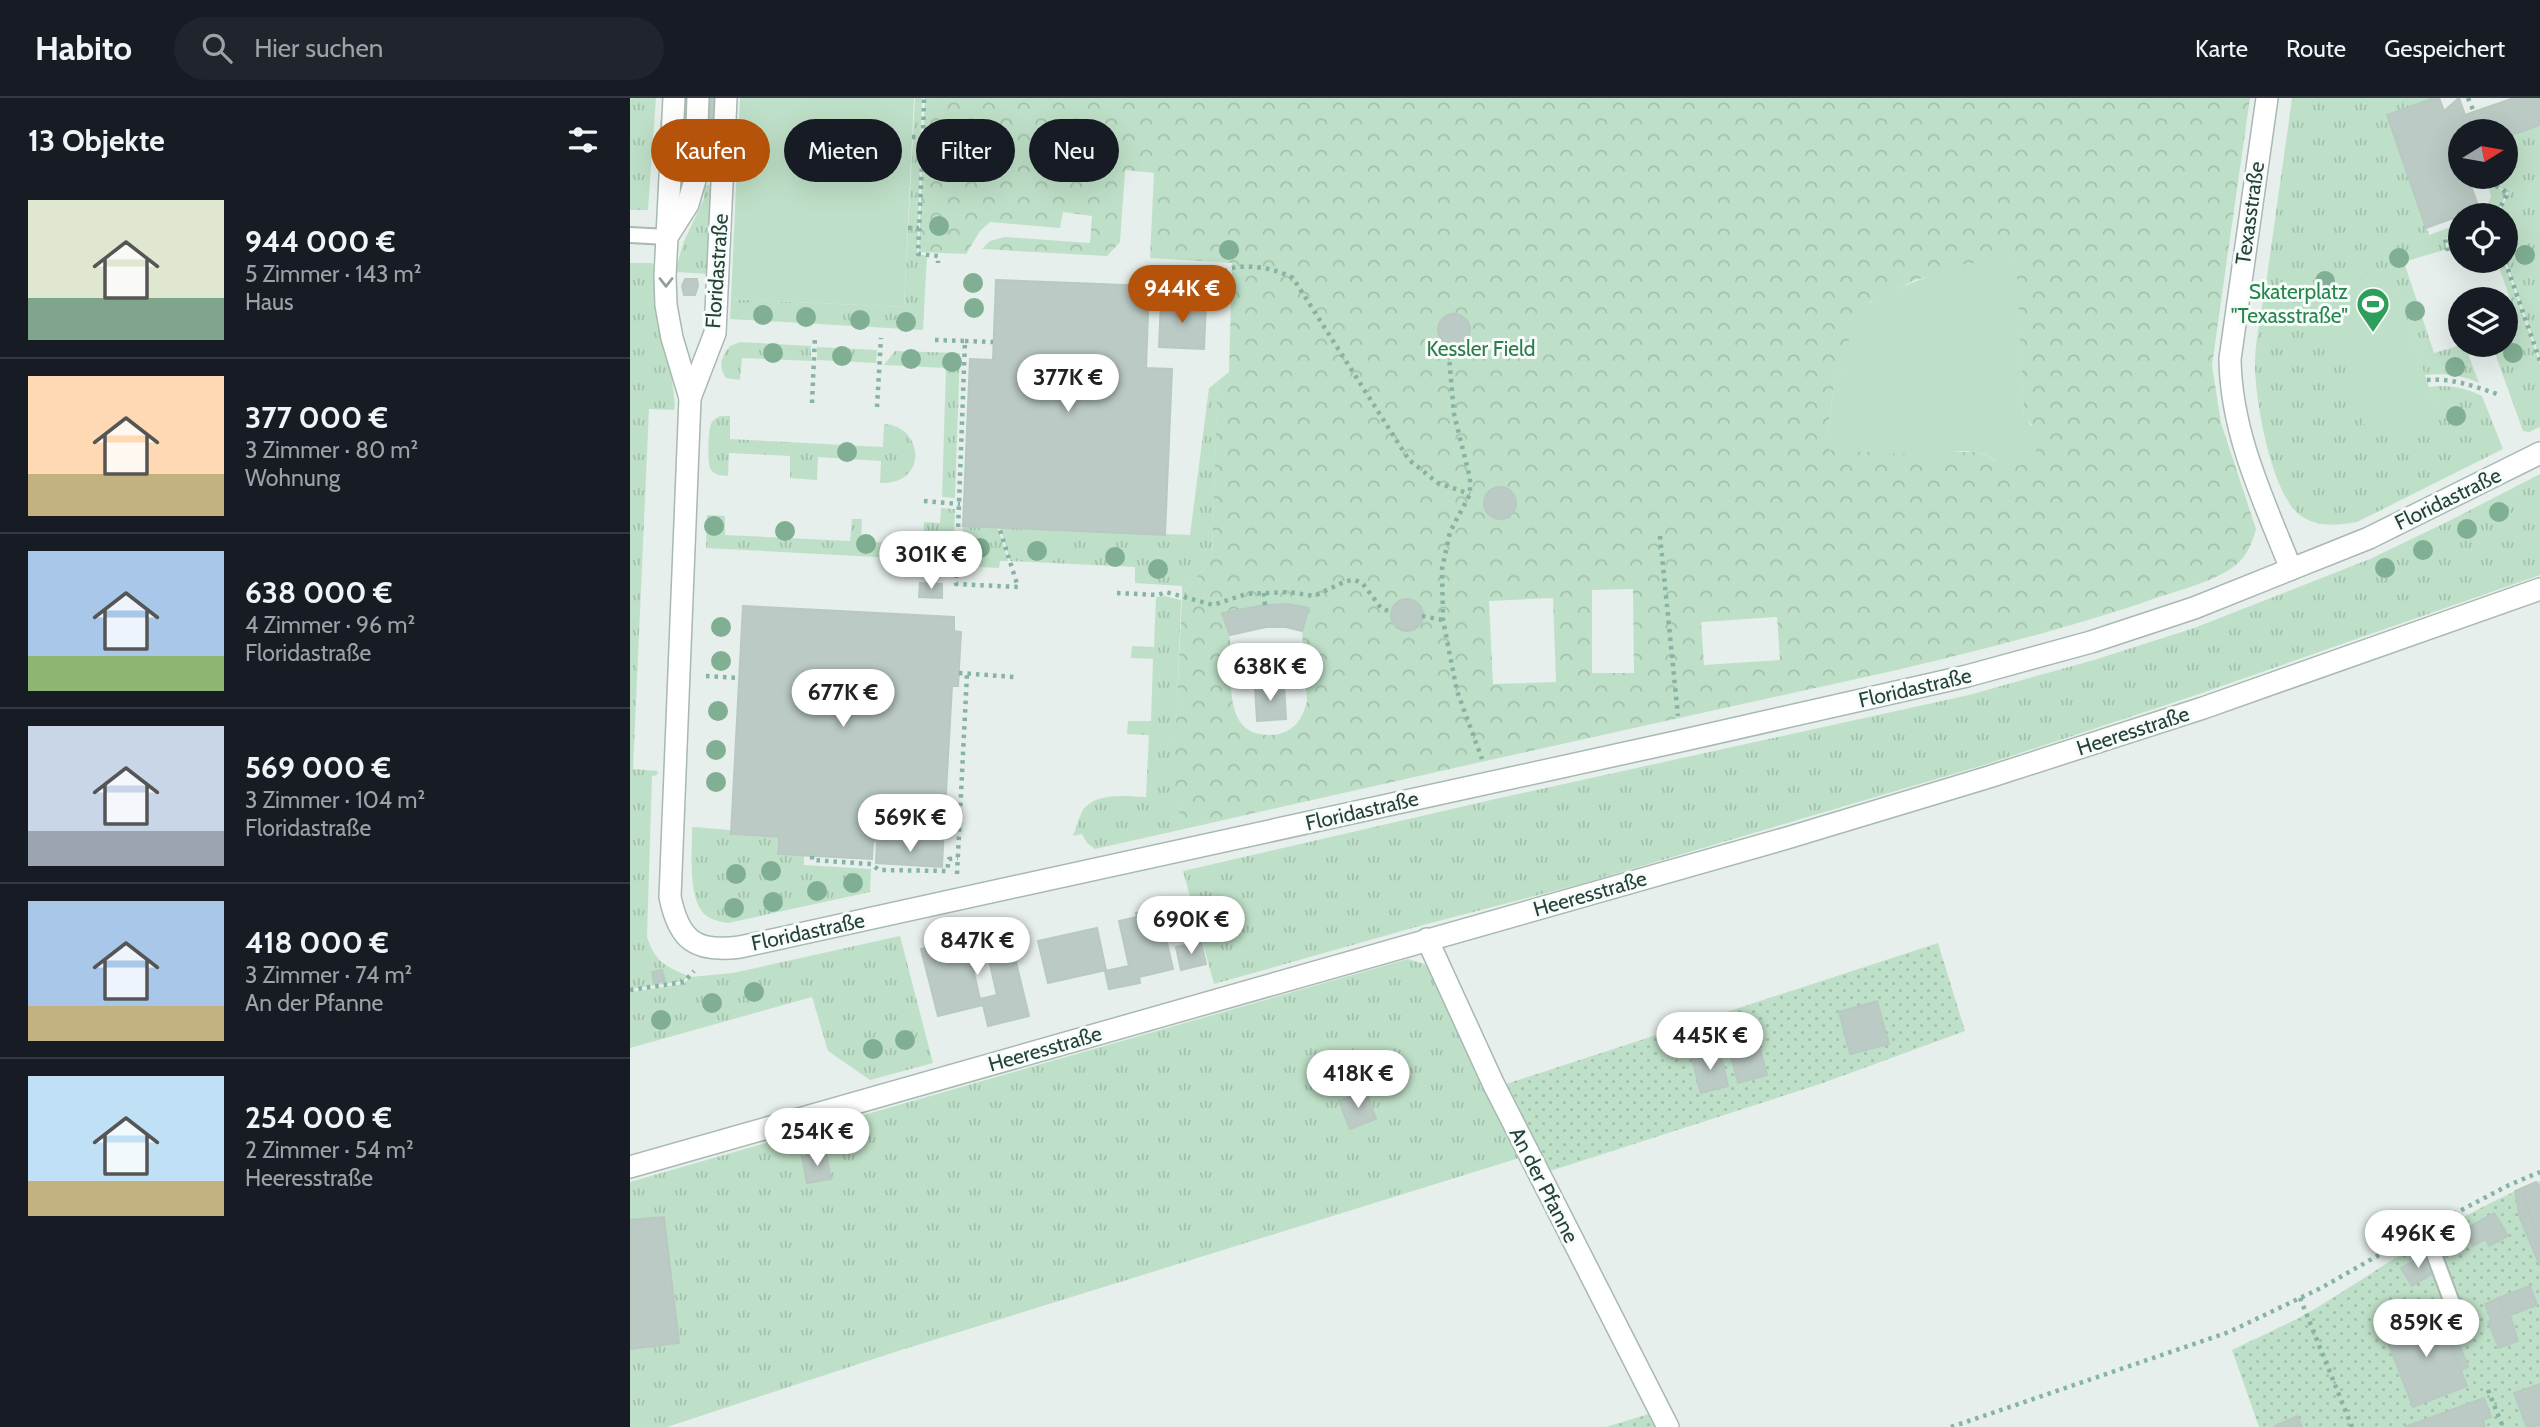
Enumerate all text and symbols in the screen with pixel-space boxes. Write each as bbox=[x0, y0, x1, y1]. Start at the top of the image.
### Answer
search box bbox=[174, 17, 664, 80]
text: Habito bbox=[35, 28, 132, 68]
icon: search bbox=[198, 29, 236, 67]
text: Hier suchen bbox=[254, 32, 383, 64]
text: Karte bbox=[2195, 34, 2248, 63]
text: Route bbox=[2286, 34, 2346, 63]
text: Gespeichert bbox=[2384, 34, 2505, 63]
chip: Kaufen bbox=[651, 119, 770, 182]
chip: Mieten bbox=[784, 119, 902, 182]
chip: Filter bbox=[916, 119, 1015, 182]
chip: Neu bbox=[1029, 119, 1119, 182]
north arrow bbox=[2448, 119, 2518, 189]
map controls bbox=[2448, 119, 2518, 357]
icon: filters bbox=[564, 121, 602, 159]
text: 13 Objekte bbox=[28, 122, 165, 159]
street label: Texasstraße bbox=[2230, 159, 2269, 266]
button: locate bbox=[2448, 203, 2518, 273]
street label: Floridastraße bbox=[700, 212, 733, 329]
text: 944 000 € bbox=[245, 223, 395, 260]
icon: home bbox=[84, 228, 168, 312]
text: 5 Zimmer · 143 m² bbox=[245, 260, 421, 288]
pin: 944K € bbox=[1125, 266, 1239, 325]
text: 944K € bbox=[1144, 274, 1220, 302]
one-way arrow bbox=[658, 277, 674, 288]
place label: Skaterplatz "Texasstraße" bbox=[2231, 279, 2348, 328]
sports icon: Skaterplatz "Texasstraße" bbox=[2354, 285, 2392, 334]
button: layers bbox=[2448, 287, 2518, 357]
text: Haus bbox=[245, 288, 294, 316]
park label: Kessler Field bbox=[1427, 336, 1535, 361]
pin: 377K € bbox=[1011, 354, 1125, 414]
text: 377K € bbox=[1033, 363, 1103, 391]
text: 377 000 € bbox=[245, 399, 388, 436]
icon: home bbox=[84, 404, 168, 488]
text: 3 Zimmer · 80 m² bbox=[245, 436, 418, 464]
street label: Floridastraße bbox=[2390, 462, 2505, 535]
text: Wohnung bbox=[245, 464, 340, 492]
pin: 301K € bbox=[874, 532, 988, 591]
text: 301K € bbox=[895, 540, 967, 568]
text: 638 000 € bbox=[245, 574, 392, 611]
icon: home bbox=[84, 579, 168, 663]
text: 4 Zimmer · 96 m² bbox=[245, 611, 415, 639]
text: Floridastraße bbox=[245, 639, 371, 667]
pin: 638K € bbox=[1213, 644, 1327, 703]
text: 638K € bbox=[1233, 652, 1307, 680]
street label: Floridastraße bbox=[1856, 662, 1974, 713]
pin: 677K € bbox=[786, 670, 900, 729]
text: 677K € bbox=[808, 678, 878, 706]
street label: Heeresstraße bbox=[2073, 700, 2193, 760]
text: 569 000 € bbox=[245, 749, 391, 786]
icon: home bbox=[84, 754, 168, 838]
street label: Floridastraße bbox=[1303, 785, 1421, 836]
text: 3 Zimmer · 104 m² bbox=[245, 786, 425, 814]
pin: 569K € bbox=[853, 794, 967, 854]
text: 569K € bbox=[874, 803, 946, 831]
text: Floridastraße bbox=[245, 814, 371, 842]
street label: Heeresstraße bbox=[1530, 865, 1650, 922]
pin: 690K € bbox=[1134, 896, 1248, 956]
text: 690K € bbox=[1153, 905, 1229, 933]
street label: Floridastraße bbox=[749, 907, 867, 956]
pin: 847K € bbox=[920, 918, 1034, 977]
text: 418 000 € bbox=[245, 924, 389, 961]
text: 847K € bbox=[940, 926, 1014, 954]
icon: home bbox=[84, 929, 168, 1013]
text: 3 Zimmer · 74 m² bbox=[245, 961, 412, 989]
text: An der Pfanne bbox=[245, 989, 383, 1017]
pin: 445K € bbox=[1653, 1012, 1767, 1072]
street label: Heeresstraße bbox=[985, 1020, 1105, 1077]
text: 445K € bbox=[1672, 1021, 1748, 1049]
pin: 418K € bbox=[1301, 1051, 1415, 1110]
text: 418K € bbox=[1323, 1059, 1393, 1087]
text: 254 000 € bbox=[245, 1099, 392, 1136]
icon: home bbox=[84, 1104, 168, 1188]
pin: 254K € bbox=[760, 1108, 874, 1168]
text: 254K € bbox=[780, 1117, 854, 1145]
street label: An der Pfanne bbox=[1505, 1123, 1584, 1247]
text: 2 Zimmer · 54 m² bbox=[245, 1136, 414, 1164]
text: Heeresstraße bbox=[245, 1164, 373, 1192]
pin: 496K € bbox=[2361, 1210, 2475, 1270]
text: 496K € bbox=[2381, 1219, 2455, 1247]
pin: 859K € bbox=[2369, 1300, 2483, 1359]
text: 859K € bbox=[2389, 1308, 2463, 1336]

